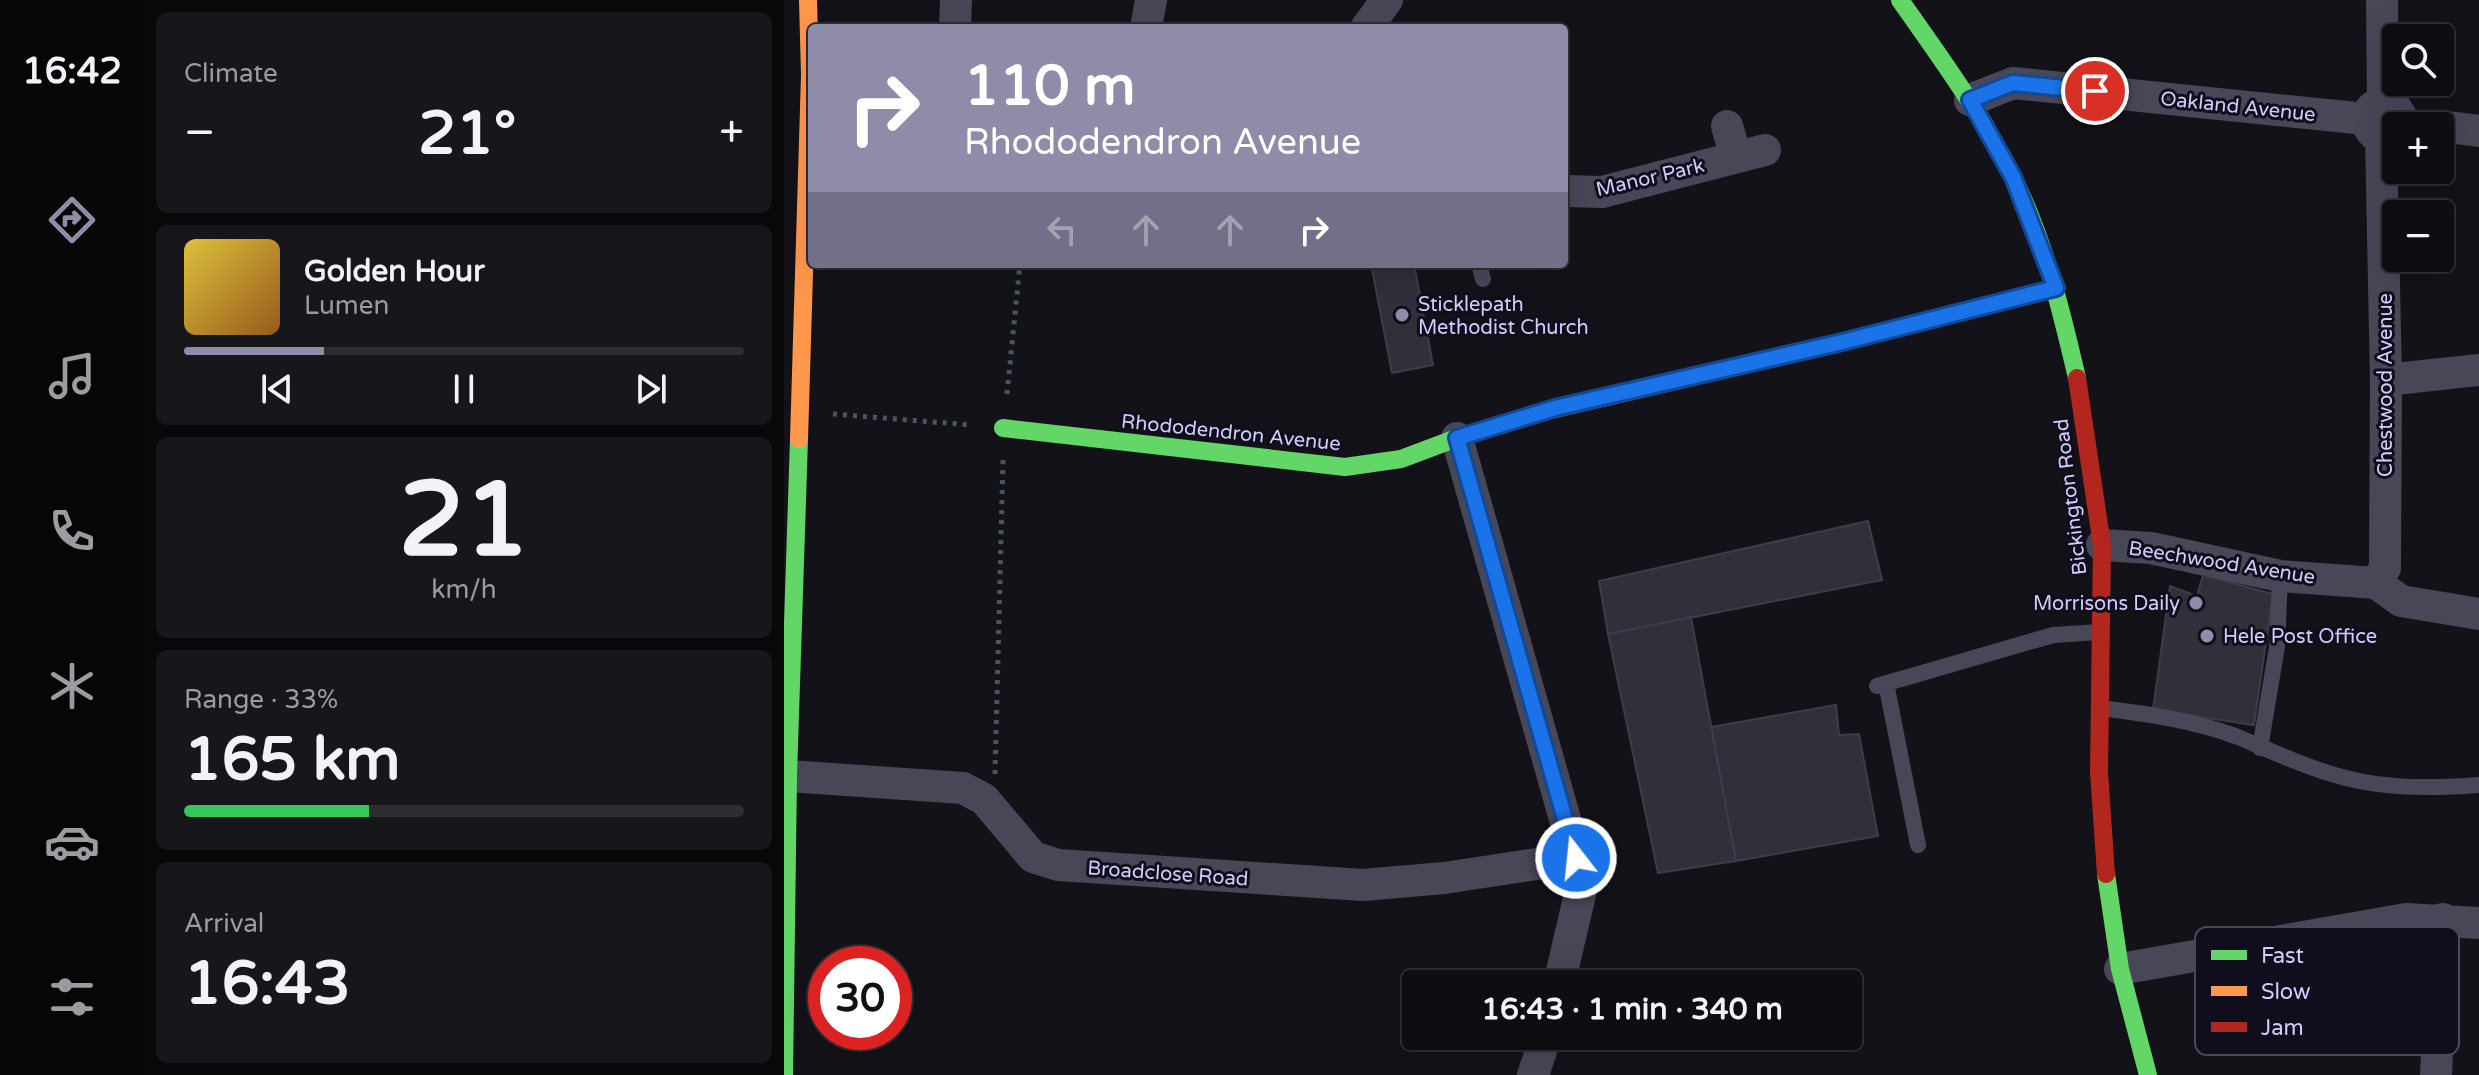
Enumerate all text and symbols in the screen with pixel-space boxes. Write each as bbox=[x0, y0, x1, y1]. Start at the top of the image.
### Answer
map controls bbox=[2382, 24, 2454, 272]
button: search bbox=[2382, 24, 2454, 96]
text: 16:42 bbox=[22, 50, 122, 93]
text: 110 m bbox=[964, 53, 1135, 120]
icon: right bbox=[832, 56, 936, 160]
pin bbox=[2061, 57, 2129, 125]
text: Climate bbox=[184, 58, 278, 89]
icon: arrive bbox=[2073, 69, 2117, 113]
street label: Oakland Avenue bbox=[2159, 87, 2317, 127]
text: 21° bbox=[418, 98, 516, 170]
text: − bbox=[184, 107, 215, 160]
text: + bbox=[719, 107, 744, 160]
button: + bbox=[2382, 112, 2454, 184]
text: Rhododendron Avenue bbox=[964, 121, 1361, 164]
street label: Manor Park bbox=[1594, 154, 1707, 202]
icon: directions bbox=[44, 192, 100, 248]
button: − bbox=[2382, 200, 2454, 272]
icon: left bbox=[1040, 208, 1084, 252]
icon: ahead bbox=[1124, 208, 1168, 252]
icon: ahead bbox=[1208, 208, 1252, 252]
icon: right bbox=[1292, 208, 1336, 252]
text: Golden Hour bbox=[304, 253, 485, 290]
text: Lumen bbox=[304, 290, 389, 321]
place label: Sticklepath Methodist Church bbox=[1418, 293, 1589, 340]
street label: Chestwood Avenue bbox=[2374, 293, 2398, 477]
marker: Sticklepath Methodist Church bbox=[1393, 306, 1411, 324]
icon: music bbox=[44, 348, 100, 404]
icon: previous bbox=[255, 367, 299, 411]
icon: pause bbox=[442, 367, 486, 411]
icon: next bbox=[629, 367, 673, 411]
street label: Rhododendron Avenue bbox=[1120, 410, 1342, 456]
street label: Bickington Road bbox=[2049, 417, 2092, 576]
text: 21 bbox=[399, 459, 529, 584]
icon: phone bbox=[44, 503, 100, 559]
street label: Beechwood Avenue bbox=[2127, 536, 2317, 590]
text: km/h bbox=[431, 574, 497, 605]
place label: Morrisons Daily bbox=[2033, 592, 2180, 616]
marker: Morrisons Daily bbox=[2187, 594, 2205, 612]
place label: Hele Post Office bbox=[2223, 625, 2377, 649]
marker: Hele Post Office bbox=[2198, 627, 2216, 645]
icon: climate bbox=[44, 658, 100, 714]
text: Range · 33% bbox=[184, 684, 338, 715]
text: 165 km bbox=[184, 724, 400, 796]
icon: car bbox=[44, 814, 100, 870]
position arrow bbox=[1534, 816, 1618, 900]
street label: Broadclose Road bbox=[1087, 856, 1249, 892]
text: Arrival bbox=[184, 908, 264, 939]
legend bbox=[2195, 927, 2459, 1055]
text: Fast bbox=[2261, 943, 2304, 969]
speed limit sign: 30 bbox=[808, 946, 912, 1050]
text: 16:43 bbox=[184, 948, 350, 1020]
icon: filters bbox=[44, 969, 100, 1025]
text: Slow bbox=[2261, 979, 2311, 1005]
text: 16:43 · 1 min · 340 m bbox=[1481, 991, 1783, 1028]
text: Jam bbox=[2261, 1015, 2304, 1041]

